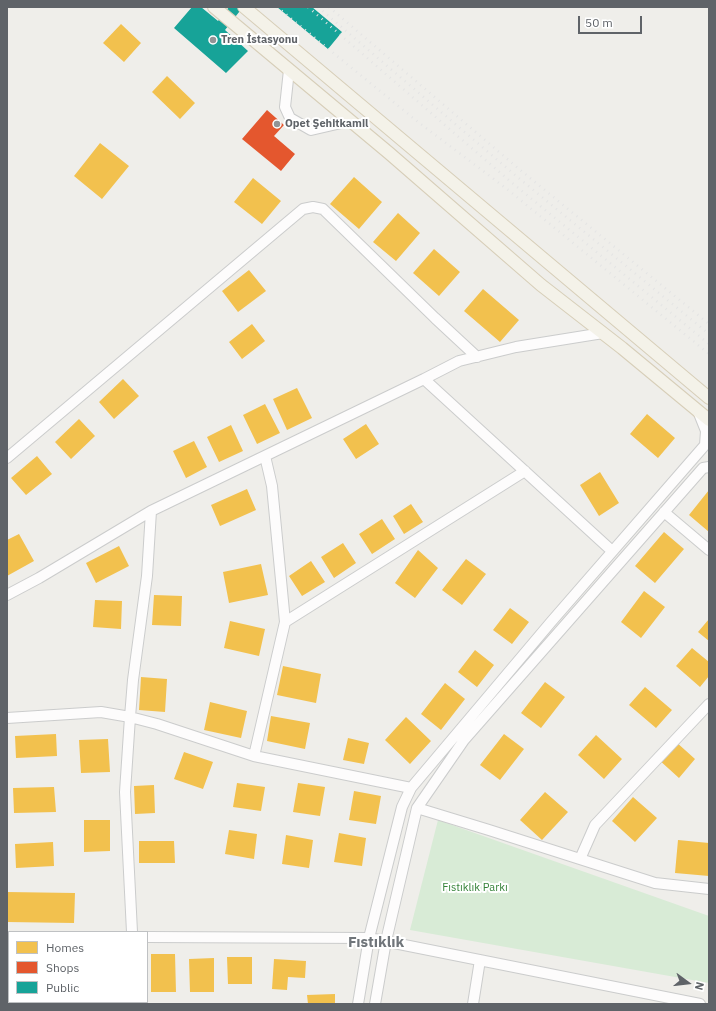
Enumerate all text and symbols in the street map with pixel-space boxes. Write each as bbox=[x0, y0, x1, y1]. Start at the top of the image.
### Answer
scale bar bbox=[580, 8, 644, 34]
text: 50 m bbox=[585, 15, 613, 30]
place label: Tren İstasyonu bbox=[221, 33, 298, 47]
marker: Tren İstasyonu bbox=[208, 35, 218, 45]
place label: Opet Şehitkamil bbox=[285, 117, 368, 131]
marker: Opet Şehitkamil bbox=[272, 119, 282, 129]
park label: Fıstıklık Parkı bbox=[442, 881, 508, 895]
legend bbox=[8, 931, 148, 1003]
district label: Fıstıklık bbox=[348, 934, 404, 952]
text: Homes bbox=[46, 940, 84, 955]
text: Shops bbox=[46, 960, 79, 975]
north arrow bbox=[668, 963, 708, 1003]
text: Public bbox=[46, 980, 79, 995]
text: N bbox=[692, 980, 707, 992]

